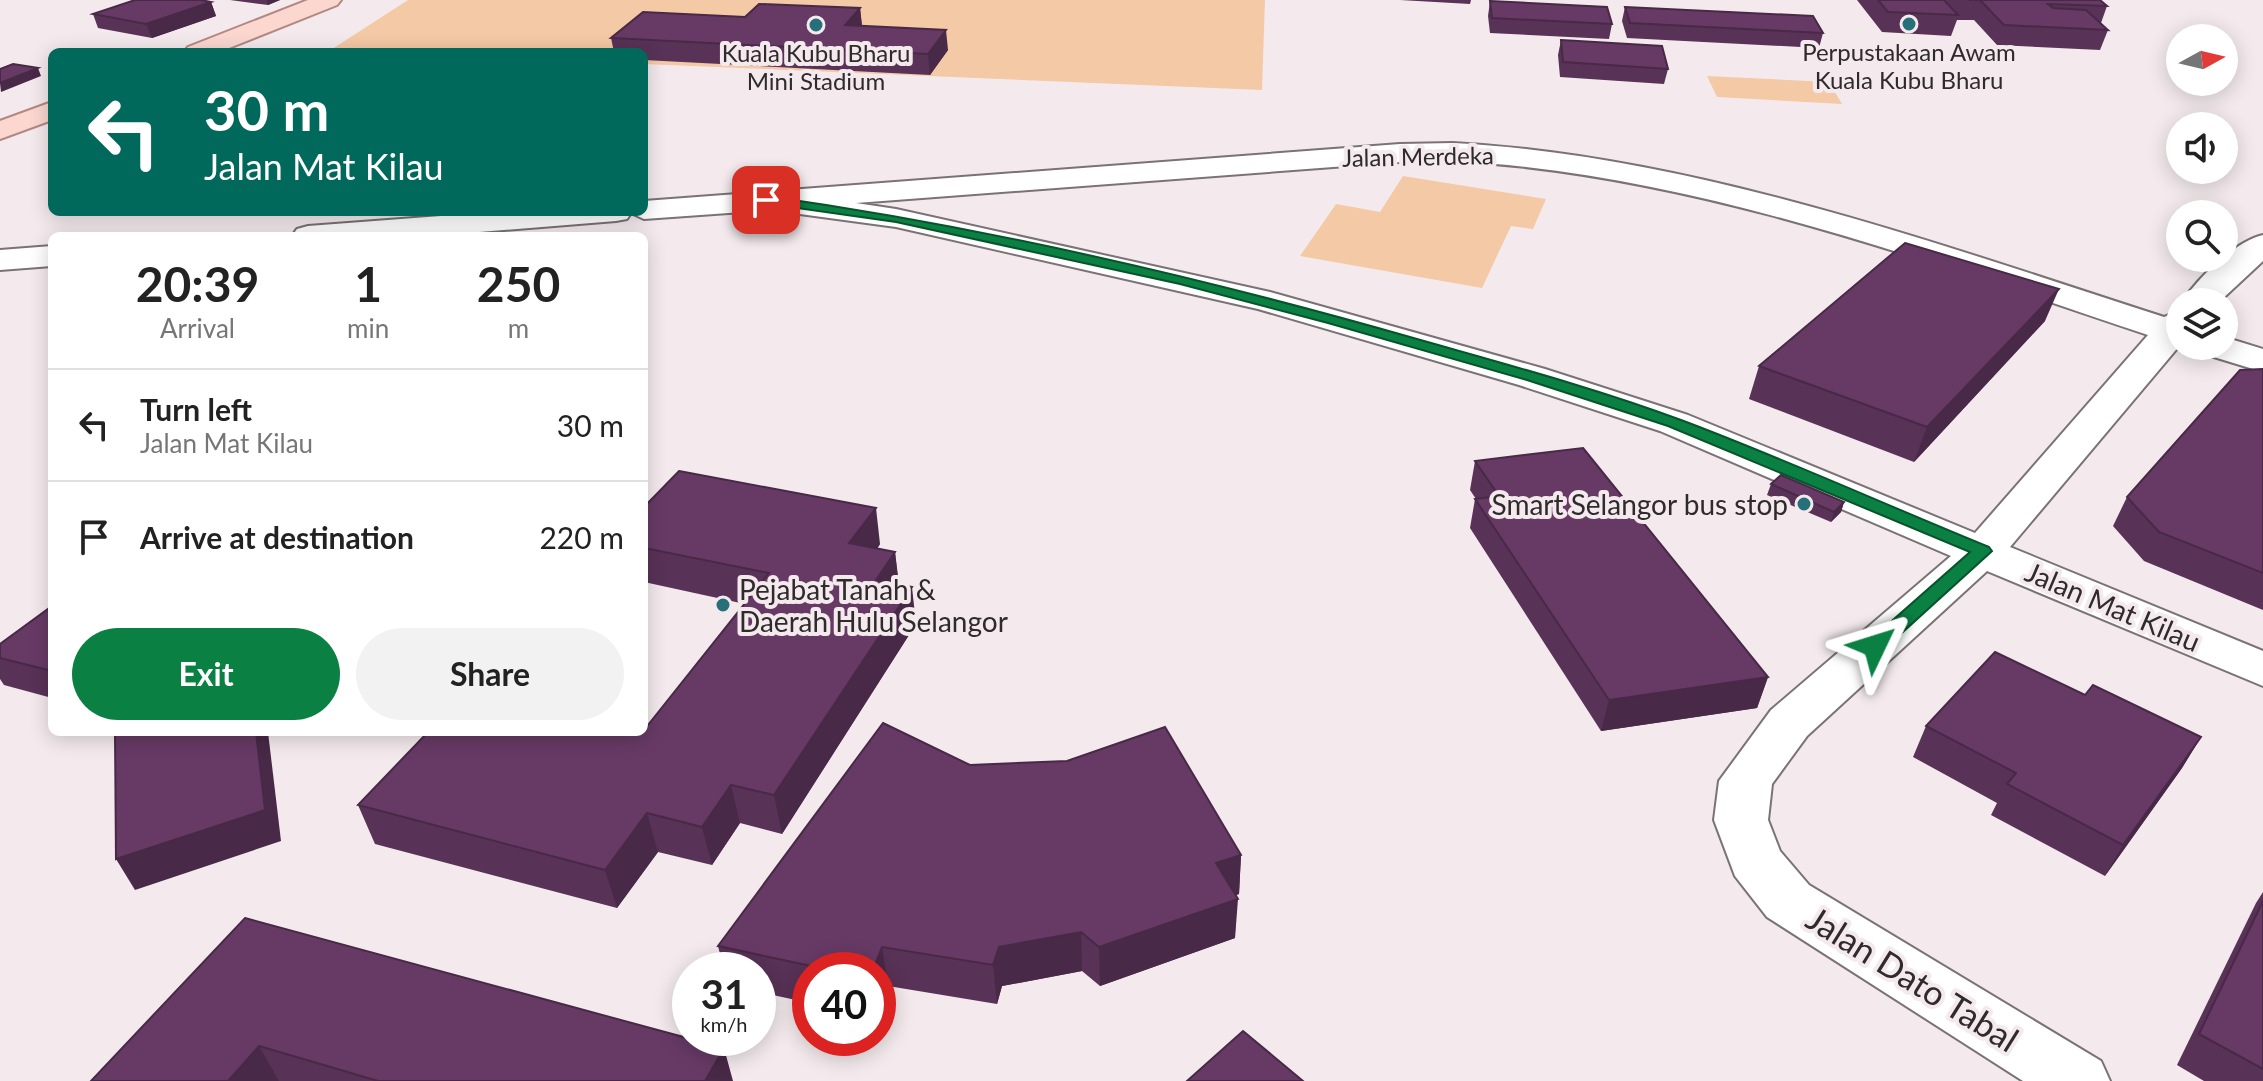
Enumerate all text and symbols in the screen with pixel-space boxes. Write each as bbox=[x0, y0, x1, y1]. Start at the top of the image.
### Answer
marker: Perpustakaan Awam Kuala Kubu Bharu bbox=[1900, 15, 1918, 33]
marker: Kuala Kubu Bharu Mini Stadium bbox=[807, 16, 825, 34]
north arrow bbox=[2166, 24, 2238, 96]
map controls bbox=[2166, 24, 2238, 360]
place label: Perpustakaan Awam Kuala Kubu Bharu bbox=[1802, 37, 2016, 94]
place label: Kuala Kubu Bharu Mini Stadium bbox=[722, 38, 910, 95]
text: 30 m bbox=[204, 76, 329, 143]
icon: left bbox=[72, 80, 176, 184]
button: sound bbox=[2166, 112, 2238, 184]
street label: Jalan Merdeka bbox=[1342, 140, 1494, 172]
text: Jalan Mat Kilau bbox=[204, 144, 444, 188]
pin bbox=[732, 166, 800, 234]
icon: arrive bbox=[744, 178, 788, 222]
button: search bbox=[2166, 200, 2238, 272]
text: 20:39 bbox=[136, 255, 259, 312]
text: 1 bbox=[354, 255, 382, 312]
text: 250 bbox=[477, 255, 560, 312]
button: layers bbox=[2166, 288, 2238, 360]
text: Arrival bbox=[160, 312, 235, 344]
text: min bbox=[347, 312, 389, 344]
text: m bbox=[508, 312, 529, 344]
text: Turn left bbox=[140, 391, 252, 427]
icon: left bbox=[72, 403, 116, 447]
text: 30 m bbox=[557, 407, 624, 443]
text: Jalan Mat Kilau bbox=[140, 427, 313, 459]
place label: Smart Selangor bus stop bbox=[1492, 487, 1788, 521]
marker: Smart Selangor bus stop bbox=[1795, 495, 1813, 513]
icon: arrive bbox=[72, 515, 116, 559]
text: Arrive at destination bbox=[140, 519, 414, 555]
text: 220 m bbox=[539, 519, 624, 555]
street label: Jalan Mat Kilau bbox=[2021, 554, 2205, 658]
place label: Pejabat Tanah & Daerah Hulu Selangor bbox=[739, 572, 1008, 638]
marker: Pejabat Tanah & Daerah Hulu Selangor bbox=[714, 596, 732, 614]
position arrow bbox=[1833, 604, 1917, 688]
button: Exit bbox=[72, 628, 340, 720]
button: Share bbox=[356, 628, 624, 720]
street label: Jalan Dato Tabal bbox=[1800, 897, 2026, 1059]
speed limit sign: 40 bbox=[792, 952, 896, 1056]
text: 31 bbox=[701, 970, 747, 1018]
text: km/h bbox=[701, 1012, 747, 1036]

